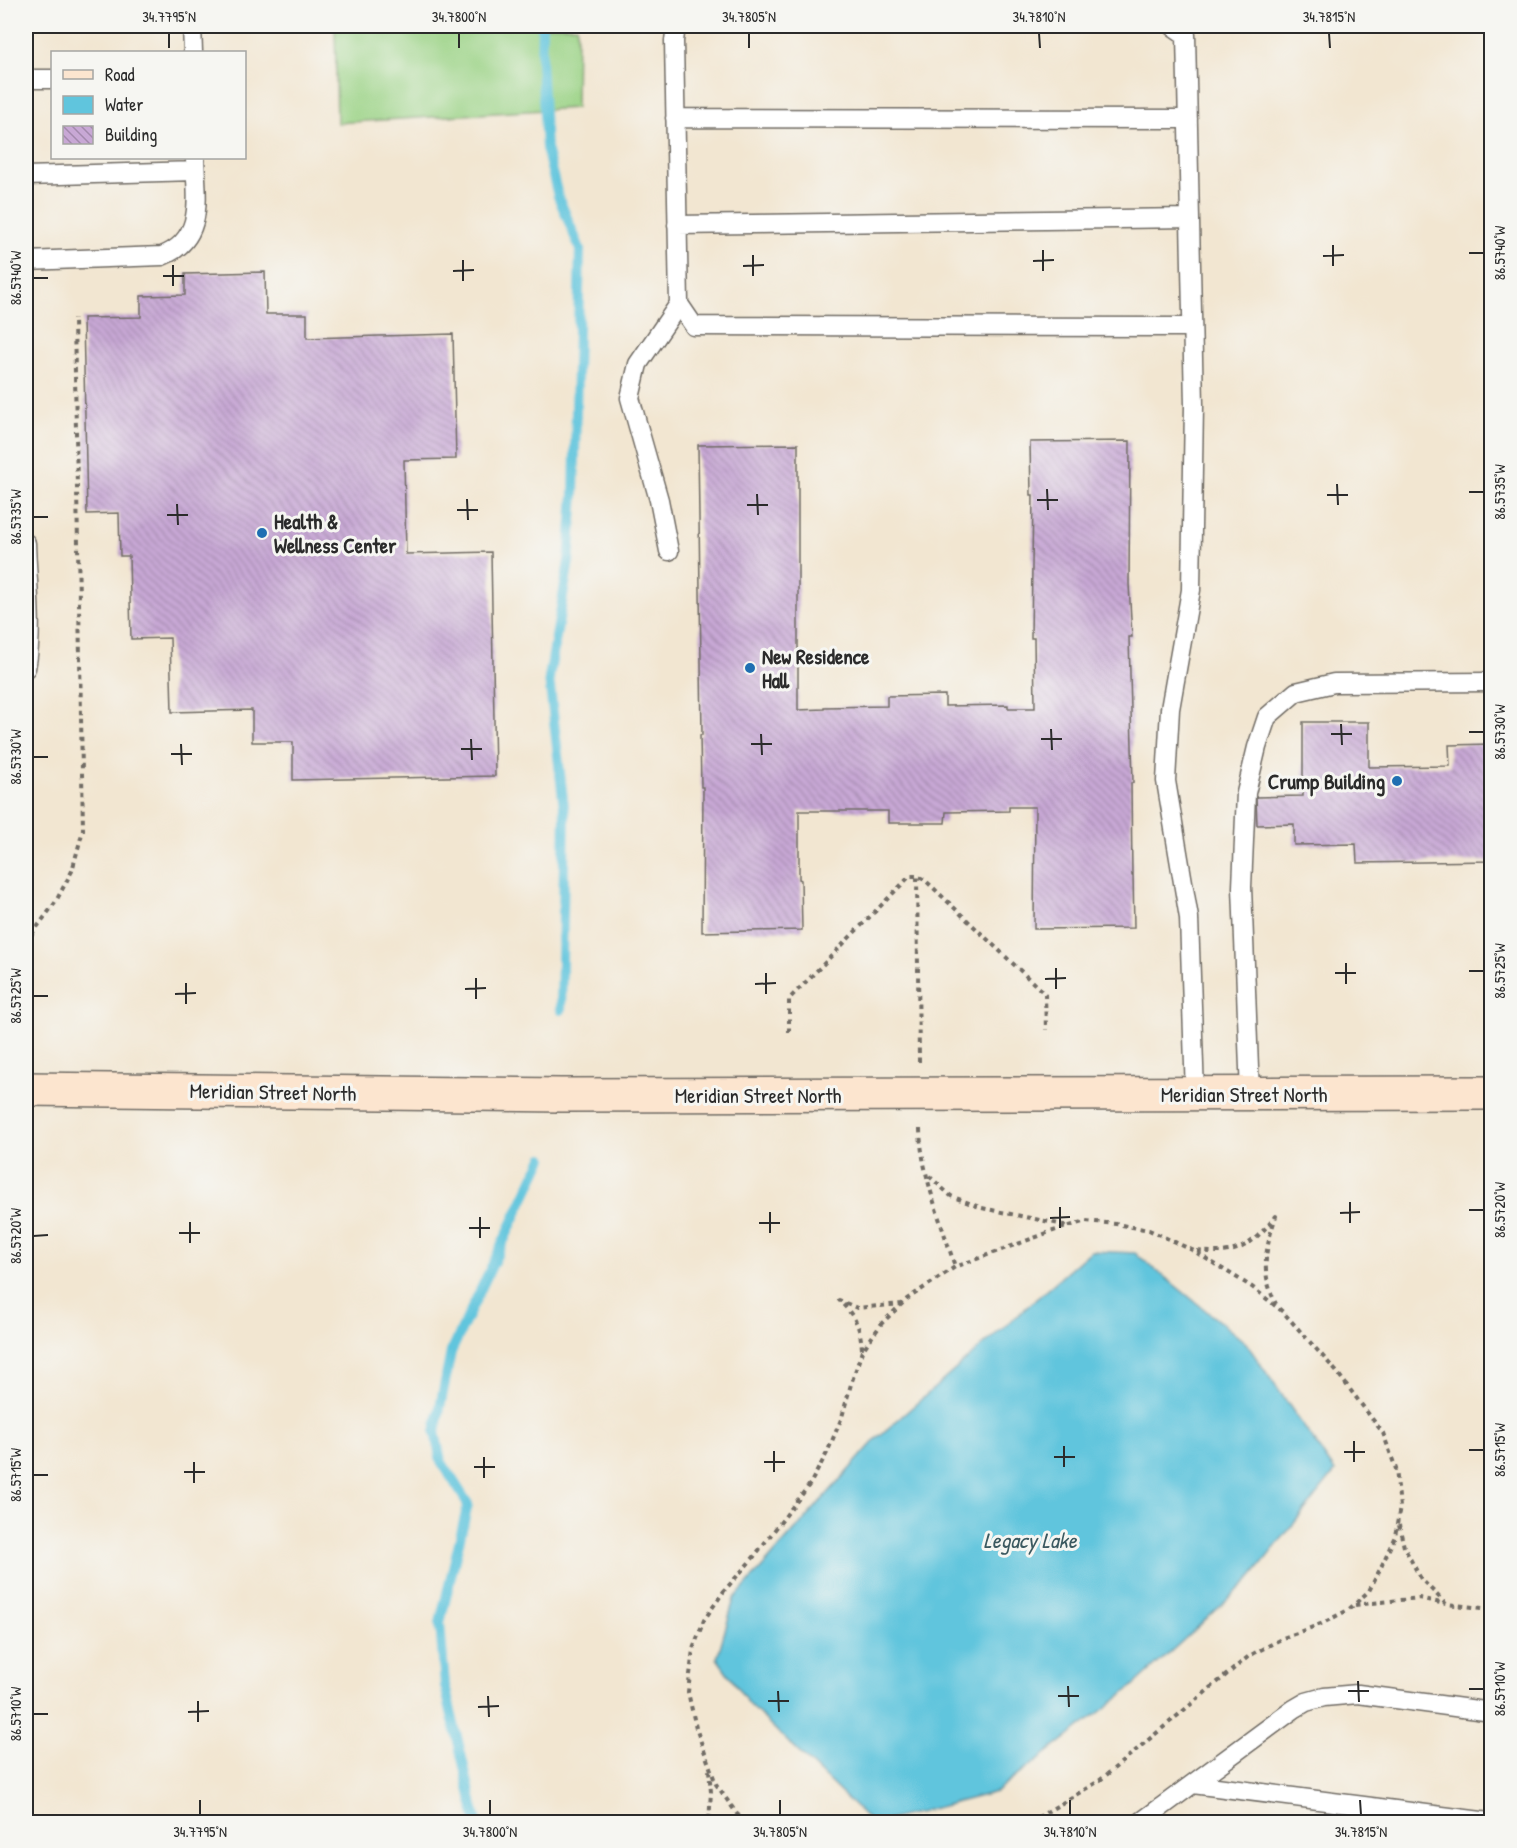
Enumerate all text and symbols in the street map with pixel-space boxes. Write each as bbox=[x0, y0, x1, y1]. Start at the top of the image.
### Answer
text: 34.7795°N bbox=[142, 6, 196, 27]
text: 34.7800°N bbox=[432, 6, 486, 27]
text: 34.7805°N bbox=[722, 6, 776, 27]
text: 34.7810°N bbox=[1012, 6, 1066, 27]
text: 34.7815°N bbox=[1303, 6, 1355, 27]
legend bbox=[51, 51, 246, 159]
text: Road bbox=[105, 62, 135, 87]
text: Water bbox=[105, 92, 143, 117]
text: Building bbox=[105, 122, 157, 147]
text: 86.5740°W bbox=[1489, 225, 1510, 280]
text: 86.5740°W bbox=[5, 250, 26, 305]
text: 86.5735°W bbox=[1489, 464, 1510, 520]
text: 86.5735°W bbox=[5, 489, 26, 545]
place label: Health & Wellness Center bbox=[274, 507, 397, 560]
marker: Health & Wellness Center bbox=[255, 526, 269, 540]
place label: New Residence Hall bbox=[762, 642, 870, 695]
marker: New Residence Hall bbox=[743, 661, 757, 675]
text: 86.5730°W bbox=[1489, 703, 1510, 760]
text: 86.5730°W bbox=[5, 728, 26, 785]
place label: Crump Building bbox=[1268, 767, 1385, 797]
marker: Crump Building bbox=[1390, 774, 1404, 788]
text: 86.5725°W bbox=[1489, 942, 1510, 999]
text: 86.5725°W bbox=[5, 967, 26, 1024]
street label: Meridian Street North bbox=[189, 1076, 357, 1108]
street label: Meridian Street North bbox=[1161, 1080, 1327, 1109]
street label: Meridian Street North bbox=[675, 1081, 841, 1110]
text: 86.5720°W bbox=[1489, 1181, 1510, 1238]
text: 86.5720°W bbox=[5, 1207, 26, 1264]
text: 86.5715°W bbox=[1489, 1422, 1510, 1477]
text: 86.5715°W bbox=[5, 1447, 26, 1502]
water label: Legacy Lake bbox=[984, 1525, 1078, 1555]
text: 86.5710°W bbox=[1489, 1661, 1510, 1716]
text: 86.5710°W bbox=[5, 1686, 26, 1741]
text: 34.7795°N bbox=[173, 1821, 227, 1842]
text: 34.7800°N bbox=[463, 1821, 517, 1842]
text: 34.7805°N bbox=[753, 1821, 807, 1842]
text: 34.7810°N bbox=[1043, 1821, 1097, 1842]
text: 34.7815°N bbox=[1335, 1821, 1387, 1842]

